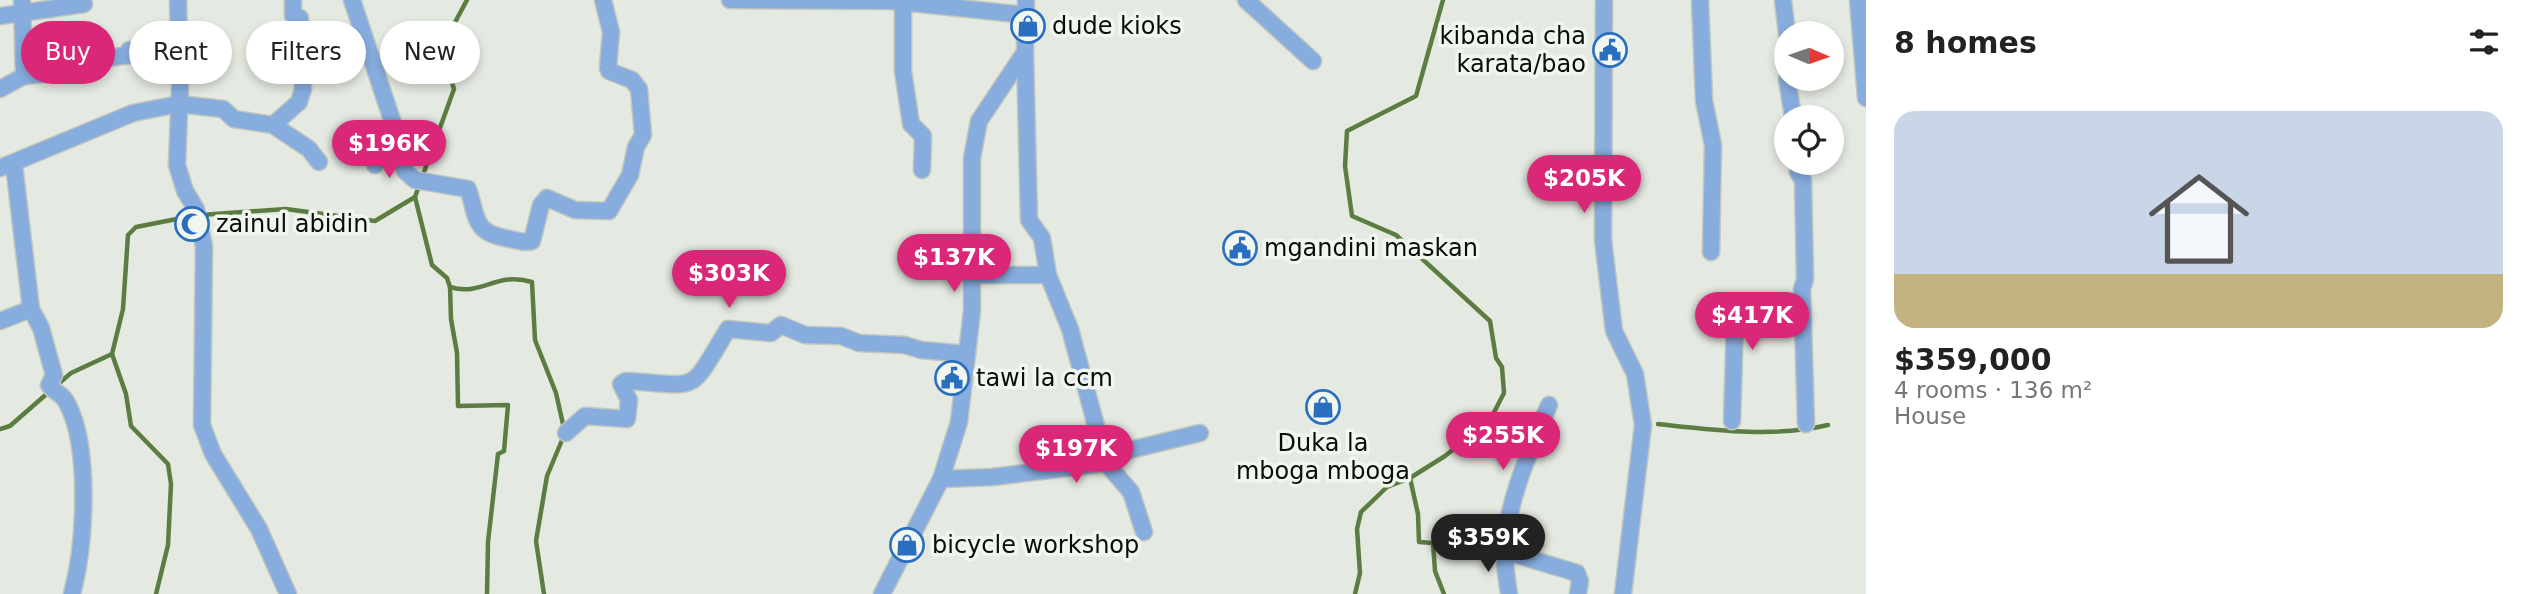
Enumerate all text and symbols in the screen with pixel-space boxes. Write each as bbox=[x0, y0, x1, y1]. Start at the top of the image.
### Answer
shop icon: dude kioks bbox=[1009, 7, 1047, 45]
place label: dude kioks bbox=[1052, 12, 1182, 40]
chip: Buy bbox=[21, 21, 115, 84]
chip: Rent bbox=[129, 21, 232, 84]
chip: Filters bbox=[246, 21, 366, 84]
chip: New bbox=[380, 21, 480, 84]
north arrow bbox=[1774, 21, 1844, 91]
map controls bbox=[1774, 21, 1844, 175]
place label: kibanda cha karata/bao bbox=[1440, 22, 1586, 78]
icon: filters bbox=[2465, 23, 2503, 61]
text: 8 homes bbox=[1894, 25, 2037, 60]
public building icon: kibanda cha karata/bao bbox=[1591, 31, 1629, 69]
button: locate bbox=[1774, 105, 1844, 175]
pin: $196K bbox=[340, 120, 438, 180]
text: $196K bbox=[348, 130, 430, 156]
pin: $205K bbox=[1535, 156, 1633, 215]
icon: home bbox=[2136, 156, 2262, 282]
text: $205K bbox=[1543, 165, 1625, 191]
mosque icon: zainul abidin bbox=[173, 205, 211, 243]
place label: zainul abidin bbox=[216, 210, 368, 238]
public building icon: mgandini maskan bbox=[1221, 229, 1259, 267]
pin: $137K bbox=[905, 234, 1003, 294]
place label: mgandini maskan bbox=[1264, 234, 1478, 262]
text: $137K bbox=[913, 244, 995, 270]
pin: $303K bbox=[680, 250, 778, 310]
text: $303K bbox=[688, 260, 770, 286]
pin: $417K bbox=[1703, 292, 1801, 352]
text: $417K bbox=[1711, 302, 1793, 328]
text: $359,000 bbox=[1894, 342, 2052, 377]
public building icon: tawi la ccm bbox=[933, 359, 971, 397]
place label: tawi la ccm bbox=[976, 364, 1113, 392]
text: 4 rooms · 136 m² bbox=[1894, 377, 2092, 403]
shop icon: Duka la mboga mboga bbox=[1304, 388, 1342, 426]
text: House bbox=[1894, 403, 1966, 429]
pin: $255K bbox=[1454, 412, 1552, 472]
text: $255K bbox=[1462, 422, 1544, 448]
pin: $197K bbox=[1027, 426, 1125, 485]
place label: Duka la mboga mboga bbox=[1236, 429, 1410, 485]
text: $197K bbox=[1035, 435, 1117, 461]
pin: $359K bbox=[1439, 514, 1537, 574]
text: $359K bbox=[1447, 524, 1529, 550]
shop icon: bicycle workshop bbox=[888, 526, 926, 564]
place label: bicycle workshop bbox=[932, 531, 1139, 559]

